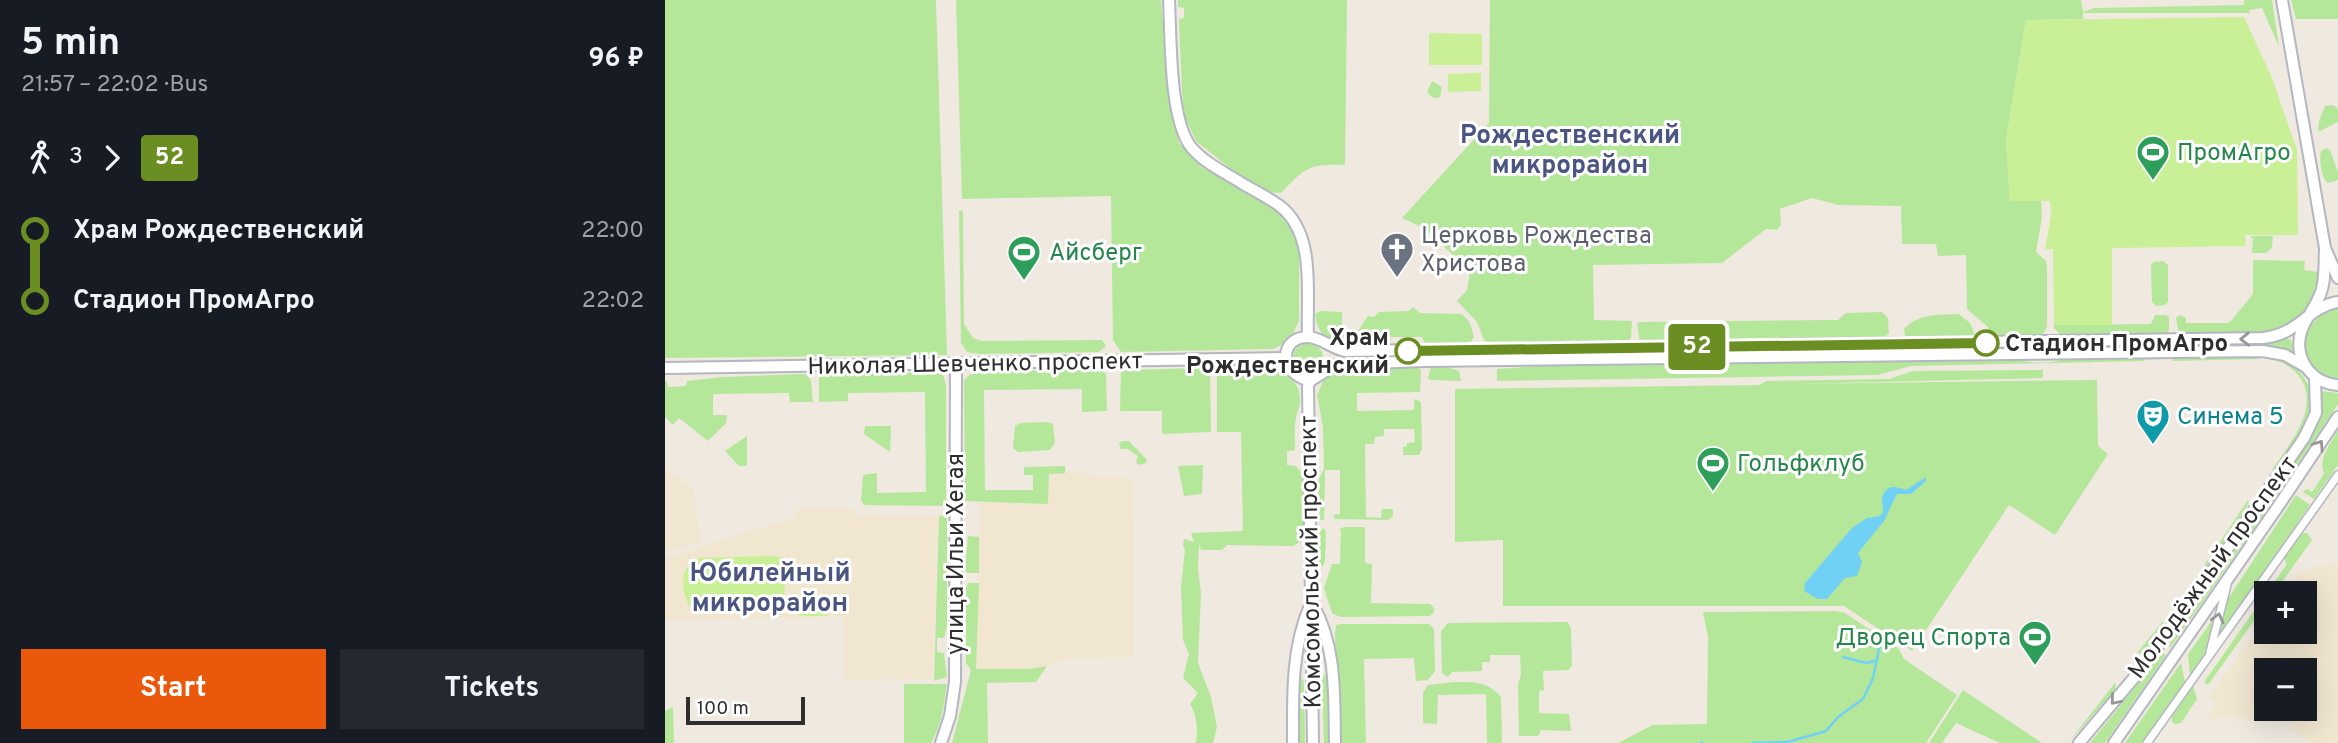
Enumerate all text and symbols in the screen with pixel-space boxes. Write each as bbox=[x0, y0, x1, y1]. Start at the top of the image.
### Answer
text: 5 min bbox=[21, 20, 120, 69]
text: 96 ₽ bbox=[588, 43, 644, 76]
text: 21:57 – 22:02 · Bus bbox=[21, 71, 208, 100]
district label: Рождественский микрорайон bbox=[1460, 120, 1680, 183]
sports icon: ПромАгро bbox=[2134, 133, 2172, 182]
icon: walk bbox=[21, 139, 59, 177]
icon: forward bbox=[93, 139, 131, 177]
place label: ПромАгро bbox=[2177, 139, 2291, 169]
text: 3 bbox=[69, 143, 83, 172]
text: 52 bbox=[155, 143, 184, 173]
text: Храм Рождественский bbox=[73, 215, 364, 248]
text: 22:00 bbox=[581, 217, 644, 246]
place label: Церковь Рождества Христова bbox=[1421, 222, 1652, 280]
church icon: Церковь Рождества Христова bbox=[1378, 230, 1416, 279]
sports icon: Айсберг bbox=[1005, 233, 1043, 282]
place label: Айсберг bbox=[1049, 239, 1142, 269]
text: Стадион ПромАгро bbox=[73, 285, 315, 318]
text: 22:02 bbox=[582, 287, 644, 316]
place label: Храм Рождественский bbox=[1186, 324, 1389, 382]
line badge: 52 bbox=[1665, 324, 1729, 370]
marker: Стадион ПромАгро bbox=[1973, 330, 1999, 356]
place label: Стадион ПромАгро bbox=[2005, 330, 2228, 360]
one-way arrow bbox=[2240, 331, 2251, 346]
text: 52 bbox=[1682, 332, 1712, 362]
marker: Храм Рождественский bbox=[1395, 338, 1421, 364]
street label: Николая Шевченко проспект bbox=[807, 347, 1143, 383]
theatre icon: Синема 5 bbox=[2134, 397, 2172, 446]
place label: Синема 5 bbox=[2177, 403, 2284, 433]
street label: Комсомольский проспект bbox=[1294, 415, 1330, 709]
one-way arrow bbox=[2311, 440, 2324, 453]
sports icon: Гольфклуб bbox=[1694, 444, 1732, 493]
place label: Гольфклуб bbox=[1737, 450, 1865, 480]
street label: Молодёжный проспект bbox=[2123, 451, 2305, 686]
street label: улица Ильи Хегая bbox=[942, 453, 972, 655]
district label: Юбилейный микрорайон bbox=[689, 558, 851, 621]
map controls bbox=[2254, 581, 2317, 721]
button: + bbox=[2254, 581, 2317, 644]
one-way arrow bbox=[2210, 612, 2225, 624]
sports icon: Дворец Спорта bbox=[2016, 618, 2054, 667]
place label: Дворец Спорта bbox=[1836, 624, 2011, 654]
button: Start bbox=[21, 649, 326, 729]
button: Tickets bbox=[340, 649, 644, 729]
button: − bbox=[2254, 658, 2317, 721]
one-way arrow bbox=[2111, 692, 2123, 705]
scale bar bbox=[686, 694, 805, 726]
text: 100 m bbox=[697, 697, 749, 721]

